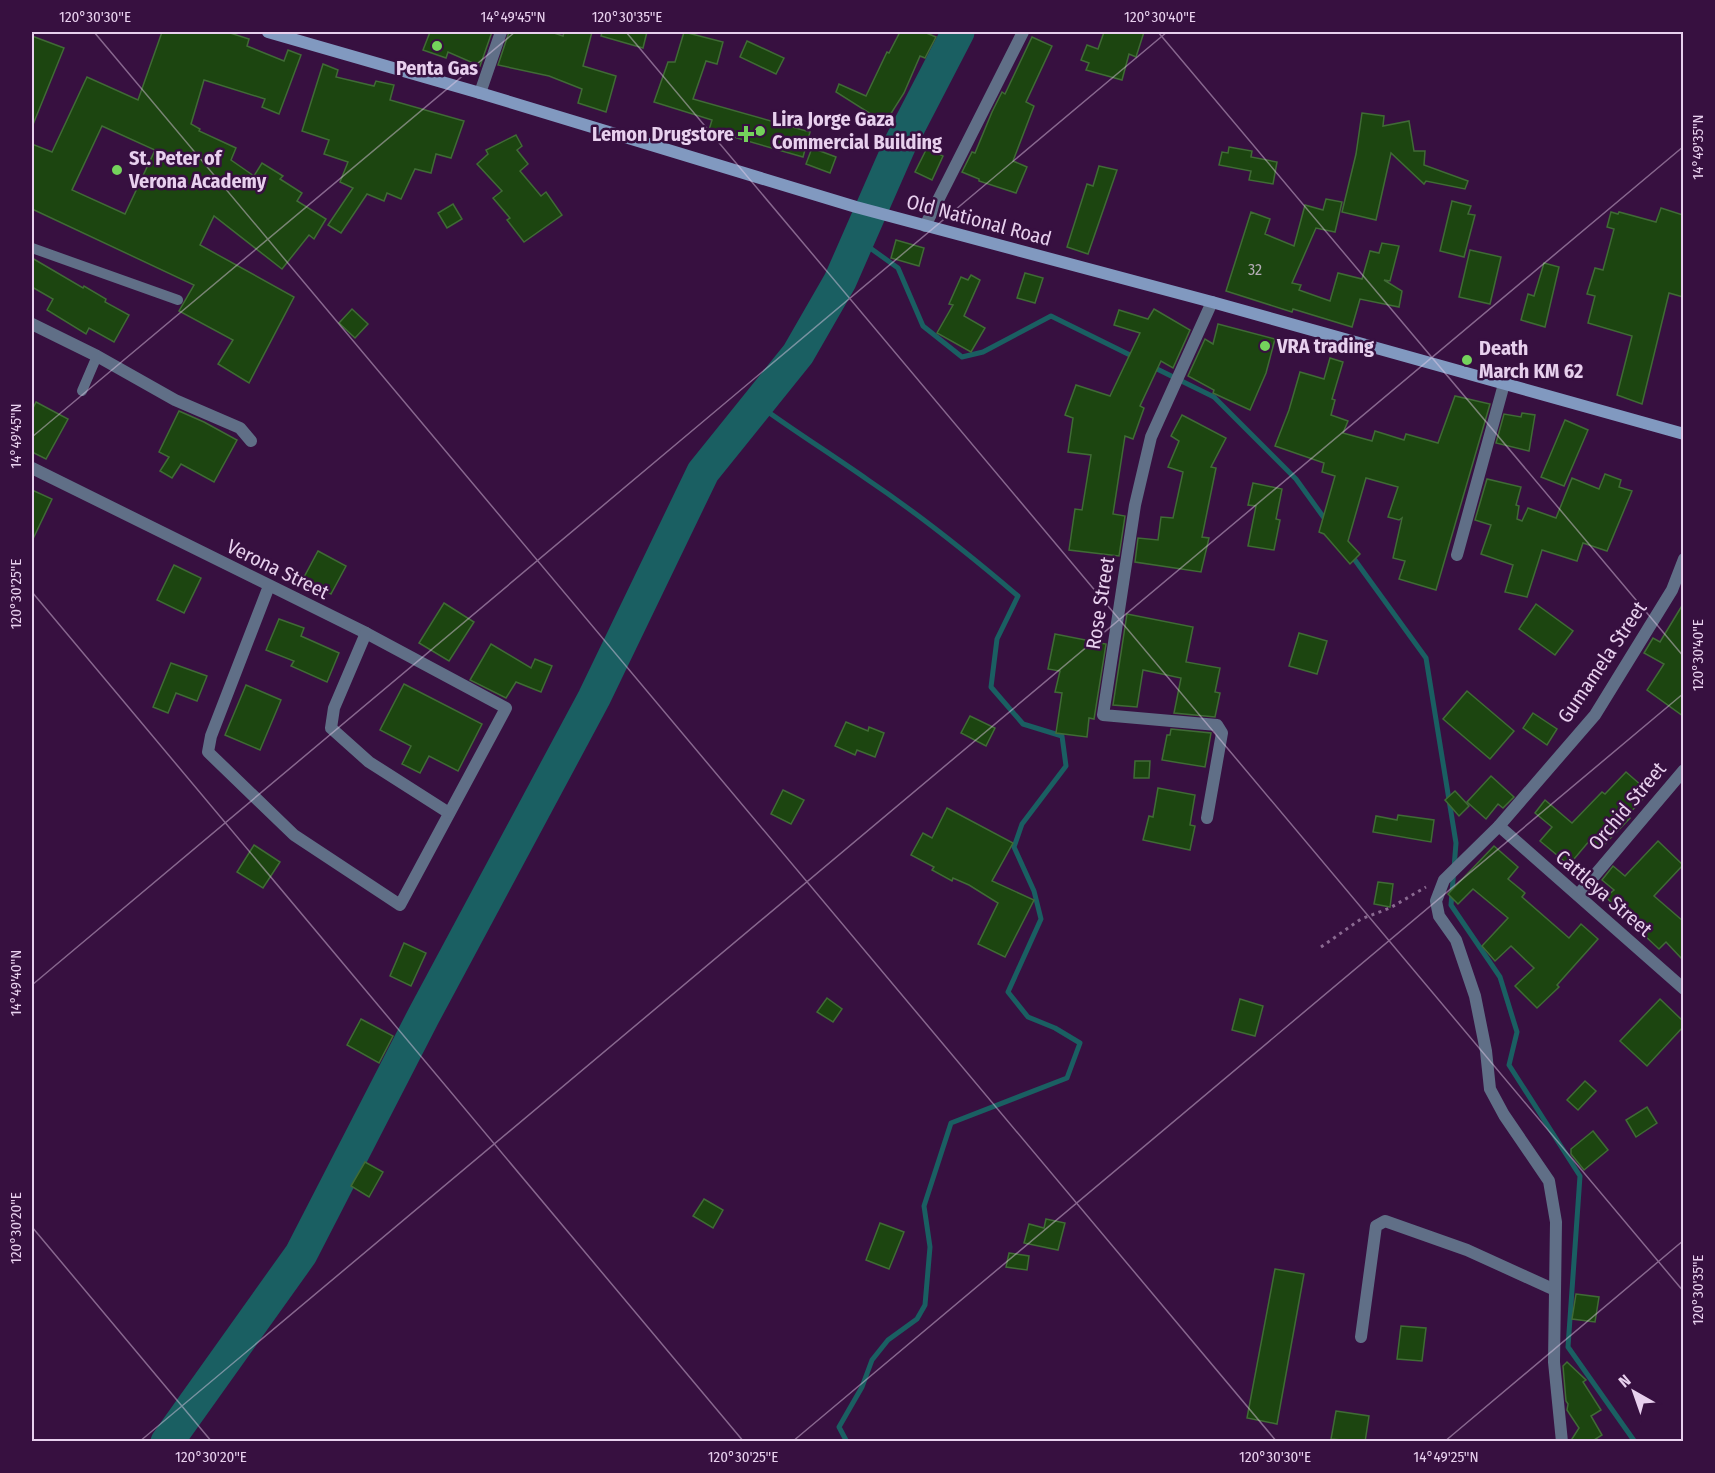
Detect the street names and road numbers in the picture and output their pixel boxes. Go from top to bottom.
street label: Old National Road [904,189,1054,251]
street label: Verona Street [223,534,333,604]
street label: Rose Street [1081,555,1119,651]
street label: Gumamela Street [1553,596,1652,727]
street label: Orchid Street [1583,757,1671,855]
street label: Cattleya Street [1551,845,1657,942]

